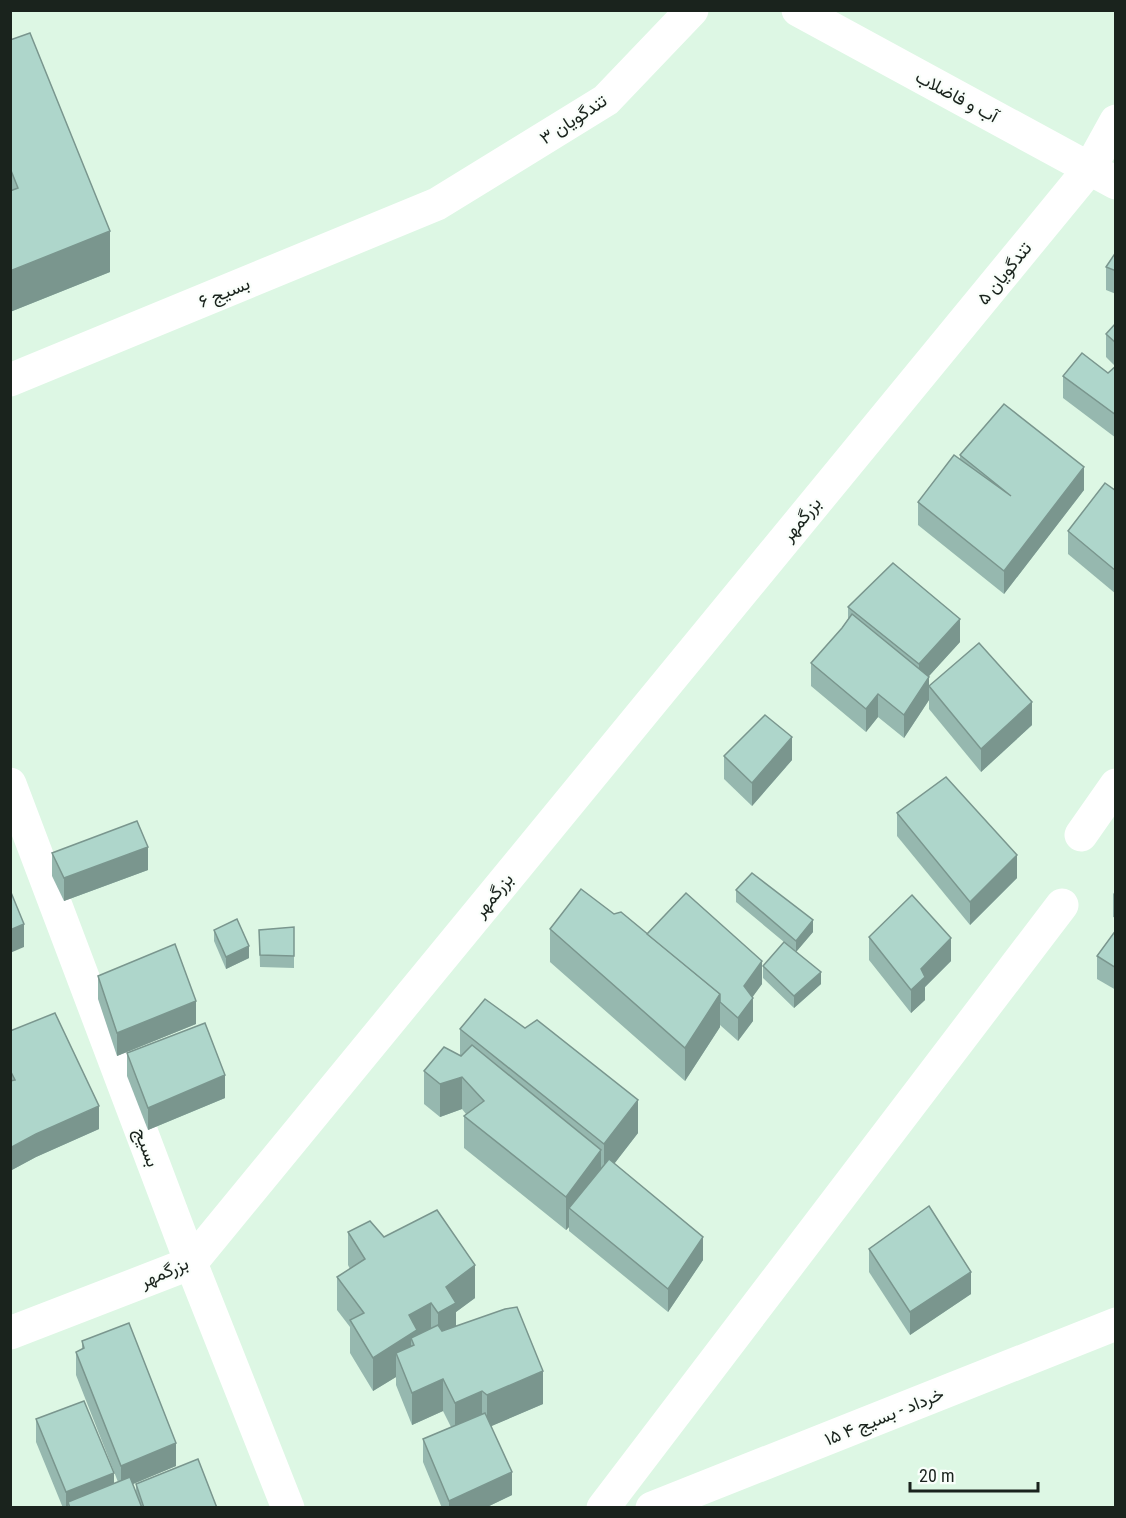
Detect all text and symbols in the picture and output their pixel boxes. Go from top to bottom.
street label: آب و فاضلاب [912,65,1004,128]
street label: تندگویان ۳ [535,90,611,149]
street label: تندگویان ۵ [972,237,1036,309]
street label: بسیج ۶ [195,272,253,314]
street label: بزرگمهر [776,493,826,547]
street label: بزرگمهر [468,869,518,923]
street label: بسیج [128,1124,164,1170]
street label: بزرگمهر [136,1252,192,1293]
street label: ۱۵ خرداد - بسیج ۴ [821,1383,947,1451]
scale bar [910,1455,1038,1493]
text: 20 m [919,1465,954,1486]

